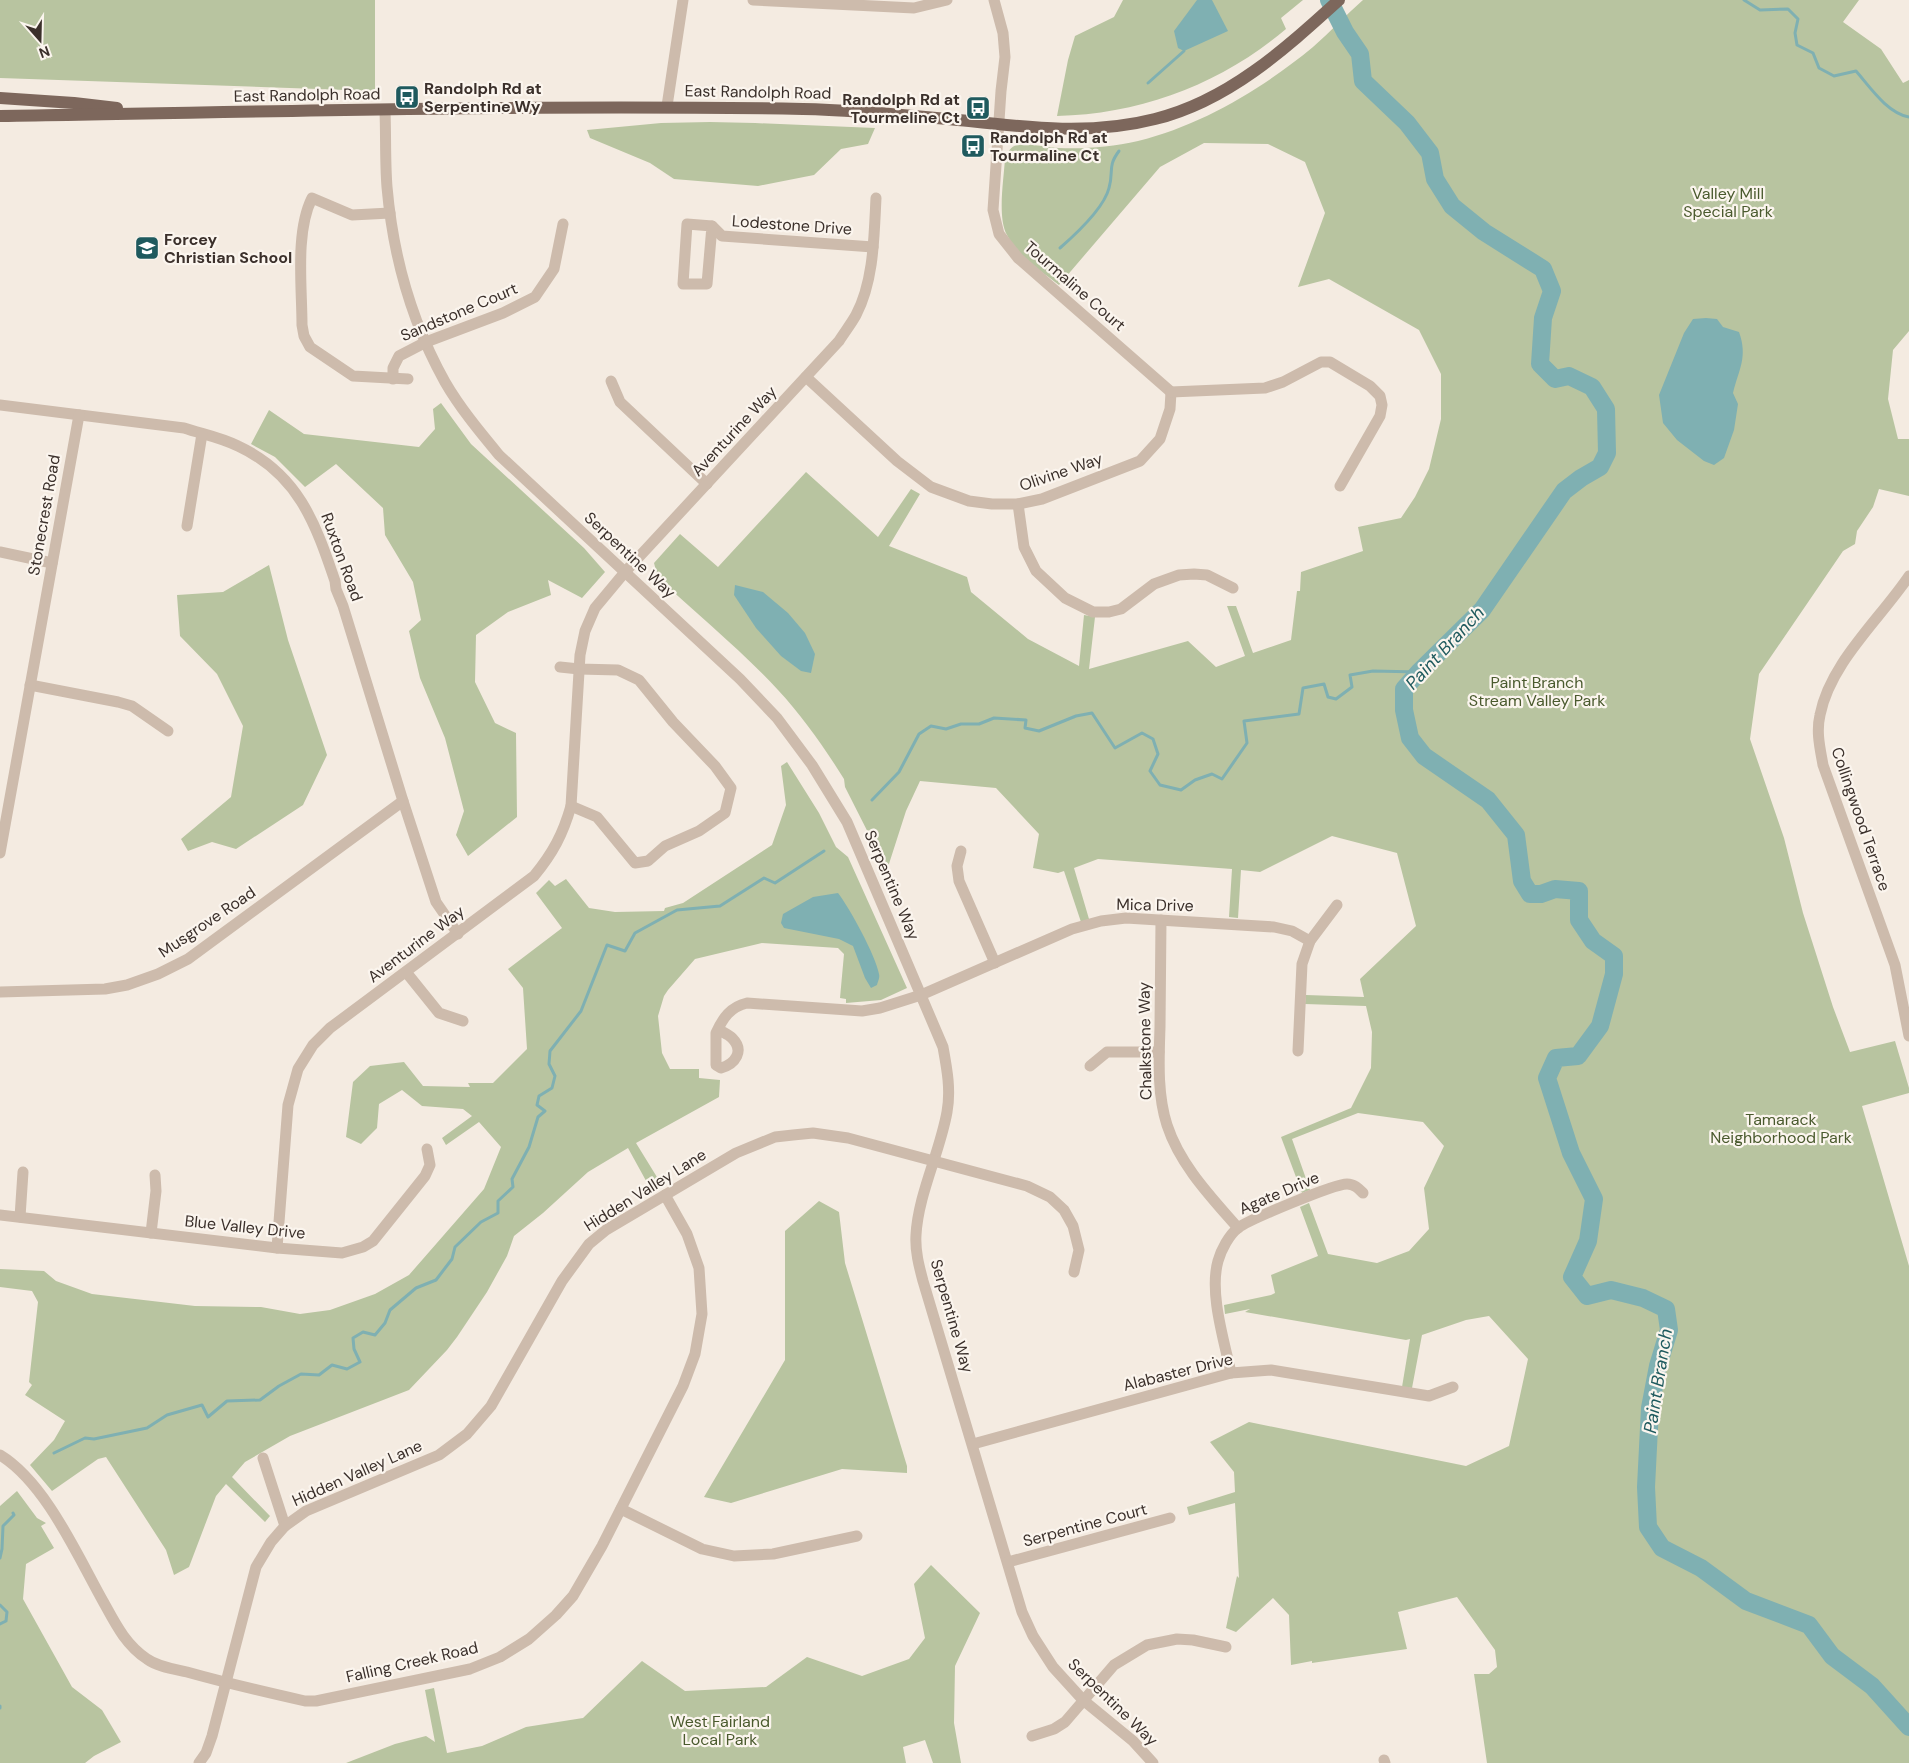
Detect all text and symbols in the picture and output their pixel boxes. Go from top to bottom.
north arrow [15,15,65,65]
text: N [37,42,52,62]
place label: Randolph Rd at Serpentine Wy [424,78,542,117]
street label: East Randolph Road [684,80,832,104]
street label: East Randolph Road [233,83,381,107]
bus stop icon: Randolph Rd at Serpentine Wy [394,84,420,110]
place label: Randolph Rd at Tourmeline Ct [842,89,960,128]
bus stop icon: Randolph Rd at Tourmeline Ct [965,95,991,121]
place label: Randolph Rd at Tourmaline Ct [990,127,1108,166]
bus stop icon: Randolph Rd at Tourmaline Ct [960,133,986,159]
park label: Valley Mill Special Park [1683,183,1773,222]
street label: Lodestone Drive [731,210,853,240]
place label: Forcey Christian School [164,229,292,268]
school or university icon: Forcey Christian School [134,235,160,261]
street label: Tourmaline Court [1020,236,1130,336]
street label: Sandstone Court [397,278,521,346]
street label: Aventurine Way [687,381,781,481]
street label: Olivine Way [1017,448,1105,496]
street label: Stonecrest Road [23,453,65,577]
street label: Serpentine Way [580,507,680,603]
street label: Ruxton Road [316,510,368,604]
water label: Paint Branch [1400,601,1490,695]
park label: Paint Branch Stream Valley Park [1469,672,1605,711]
street label: Collingwood Terrace [1827,744,1895,894]
street label: Serpentine Way [859,827,925,943]
street label: Musgrove Road [154,882,260,962]
street label: Mica Drive [1116,894,1194,916]
street label: Aventurine Way [363,901,469,987]
street label: Chalkstone Way [1133,982,1157,1100]
park label: Tamarack Neighborhood Park [1710,1109,1852,1148]
street label: Hidden Valley Lane [580,1144,710,1236]
street label: Agate Drive [1236,1167,1322,1219]
street label: Blue Valley Drive [184,1210,306,1244]
street label: Serpentine Way [926,1257,978,1375]
water label: Paint Branch [1638,1327,1678,1435]
street label: Alabaster Drive [1121,1348,1235,1396]
street label: Hidden Valley Lane [289,1435,425,1511]
street label: Serpentine Court [1021,1498,1149,1552]
street label: Falling Creek Road [344,1637,480,1687]
street label: Serpentine Way [1064,1654,1163,1750]
park label: West Fairland Local Park [670,1711,770,1750]

